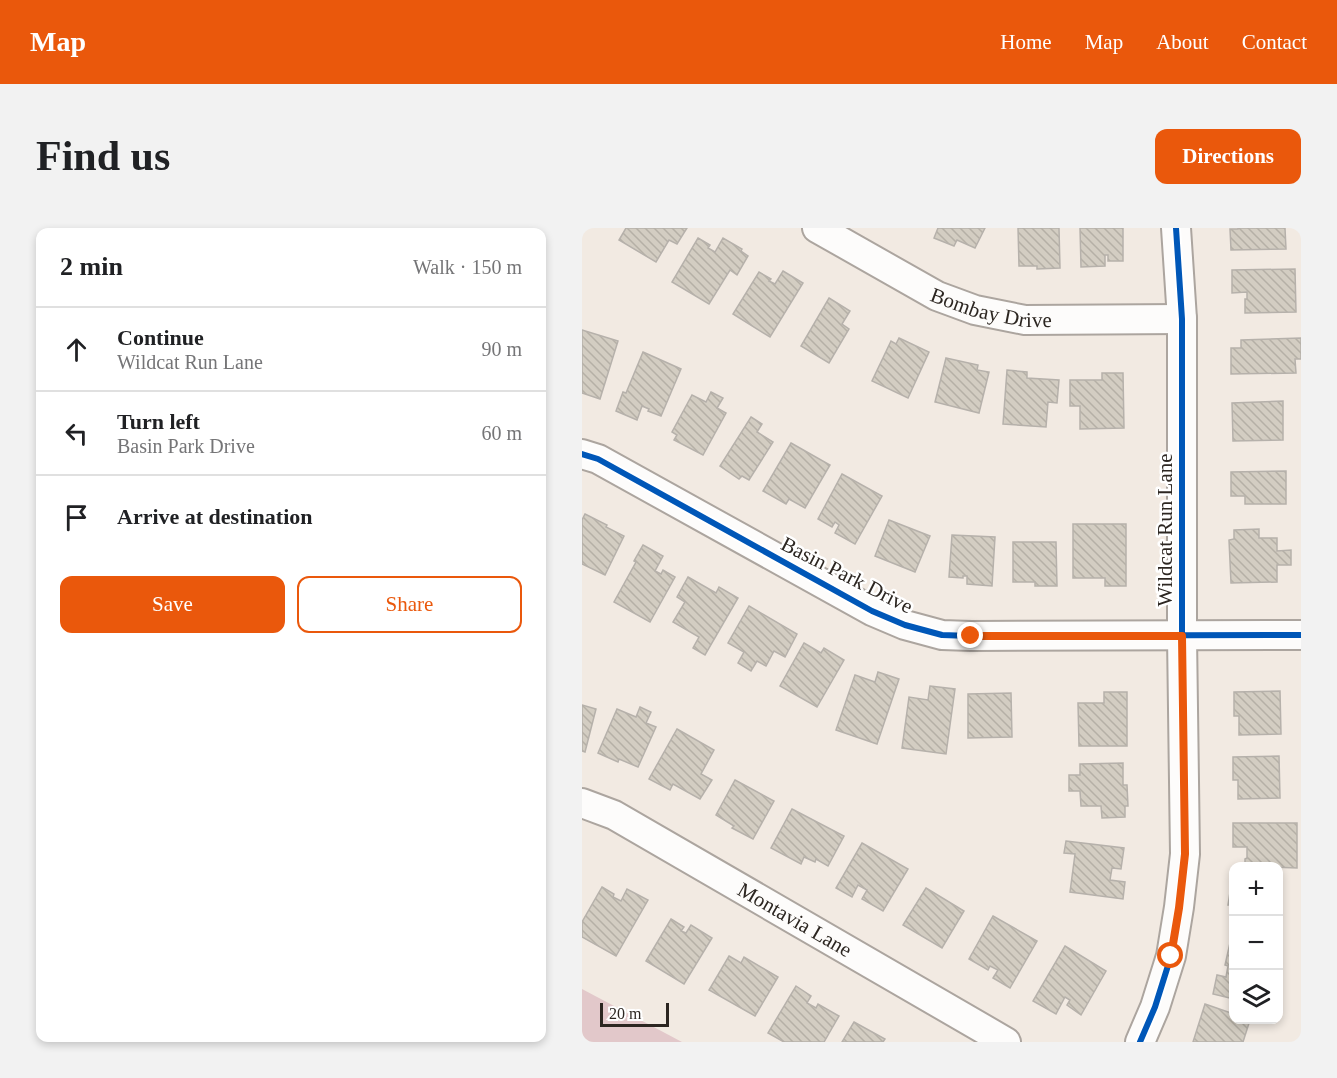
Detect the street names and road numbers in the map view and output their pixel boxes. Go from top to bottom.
street label: Bombay Drive [927,283,1052,332]
street label: Wildcat Run Lane [1153,453,1177,607]
street label: Basin Park Drive [777,531,917,619]
street label: Montavia Lane [733,877,856,962]

